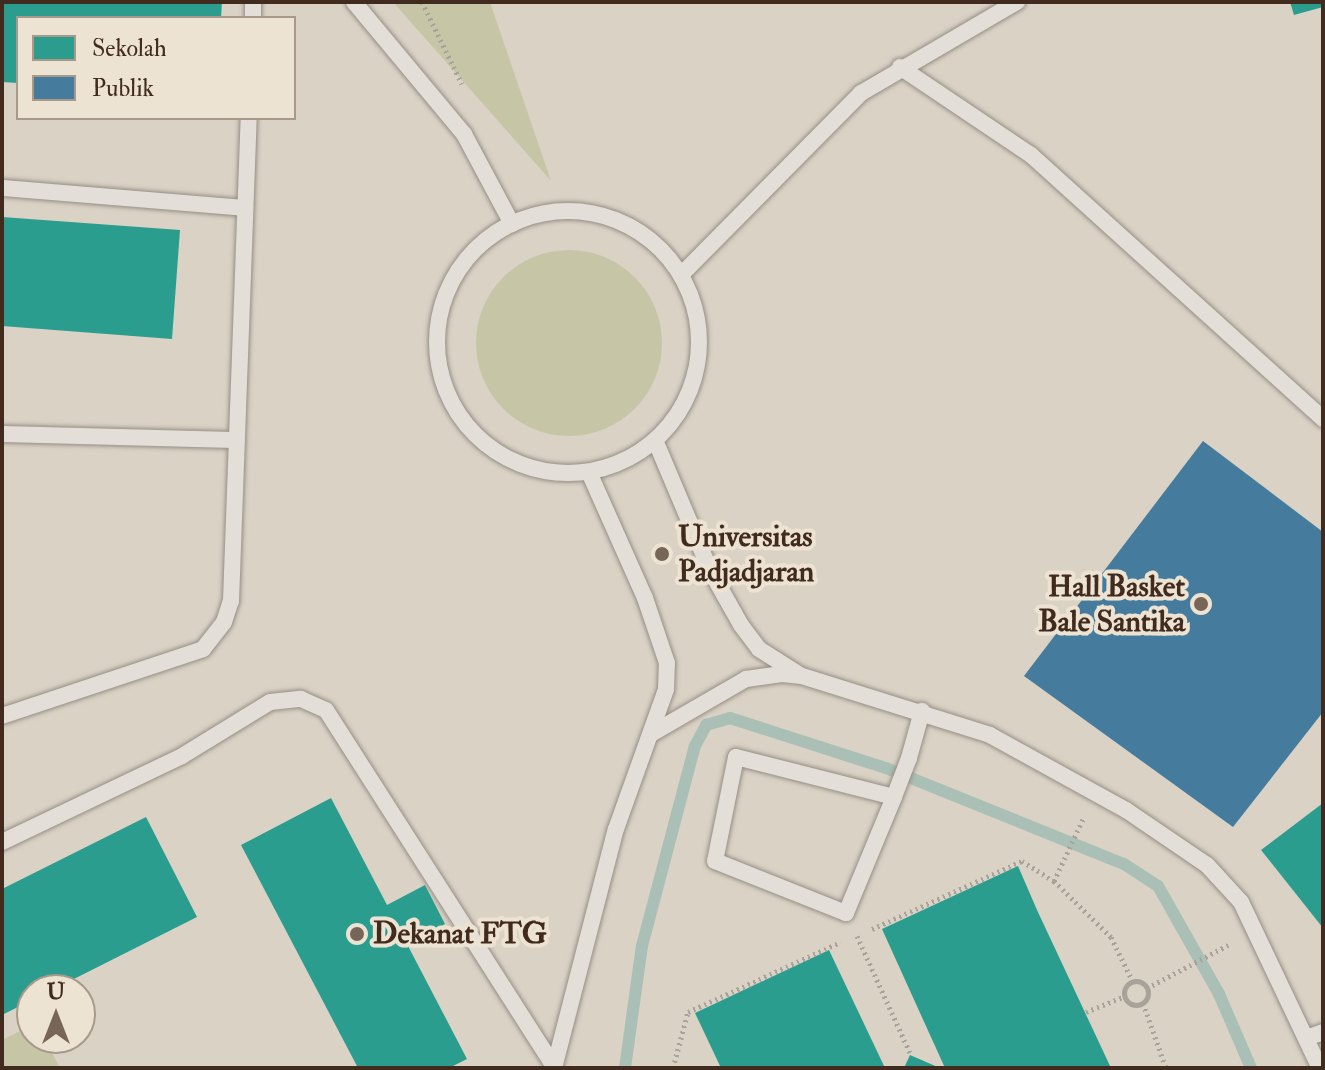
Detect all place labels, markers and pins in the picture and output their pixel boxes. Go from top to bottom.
place label: Universitas Padjadjaran [678,519,814,590]
marker: Universitas Padjadjaran [653,545,671,563]
place label: Hall Basket Bale Santika [1038,569,1185,640]
marker: Hall Basket Bale Santika [1192,595,1210,613]
place label: Dekanat FTG [373,916,547,952]
marker: Dekanat FTG [348,925,366,943]

